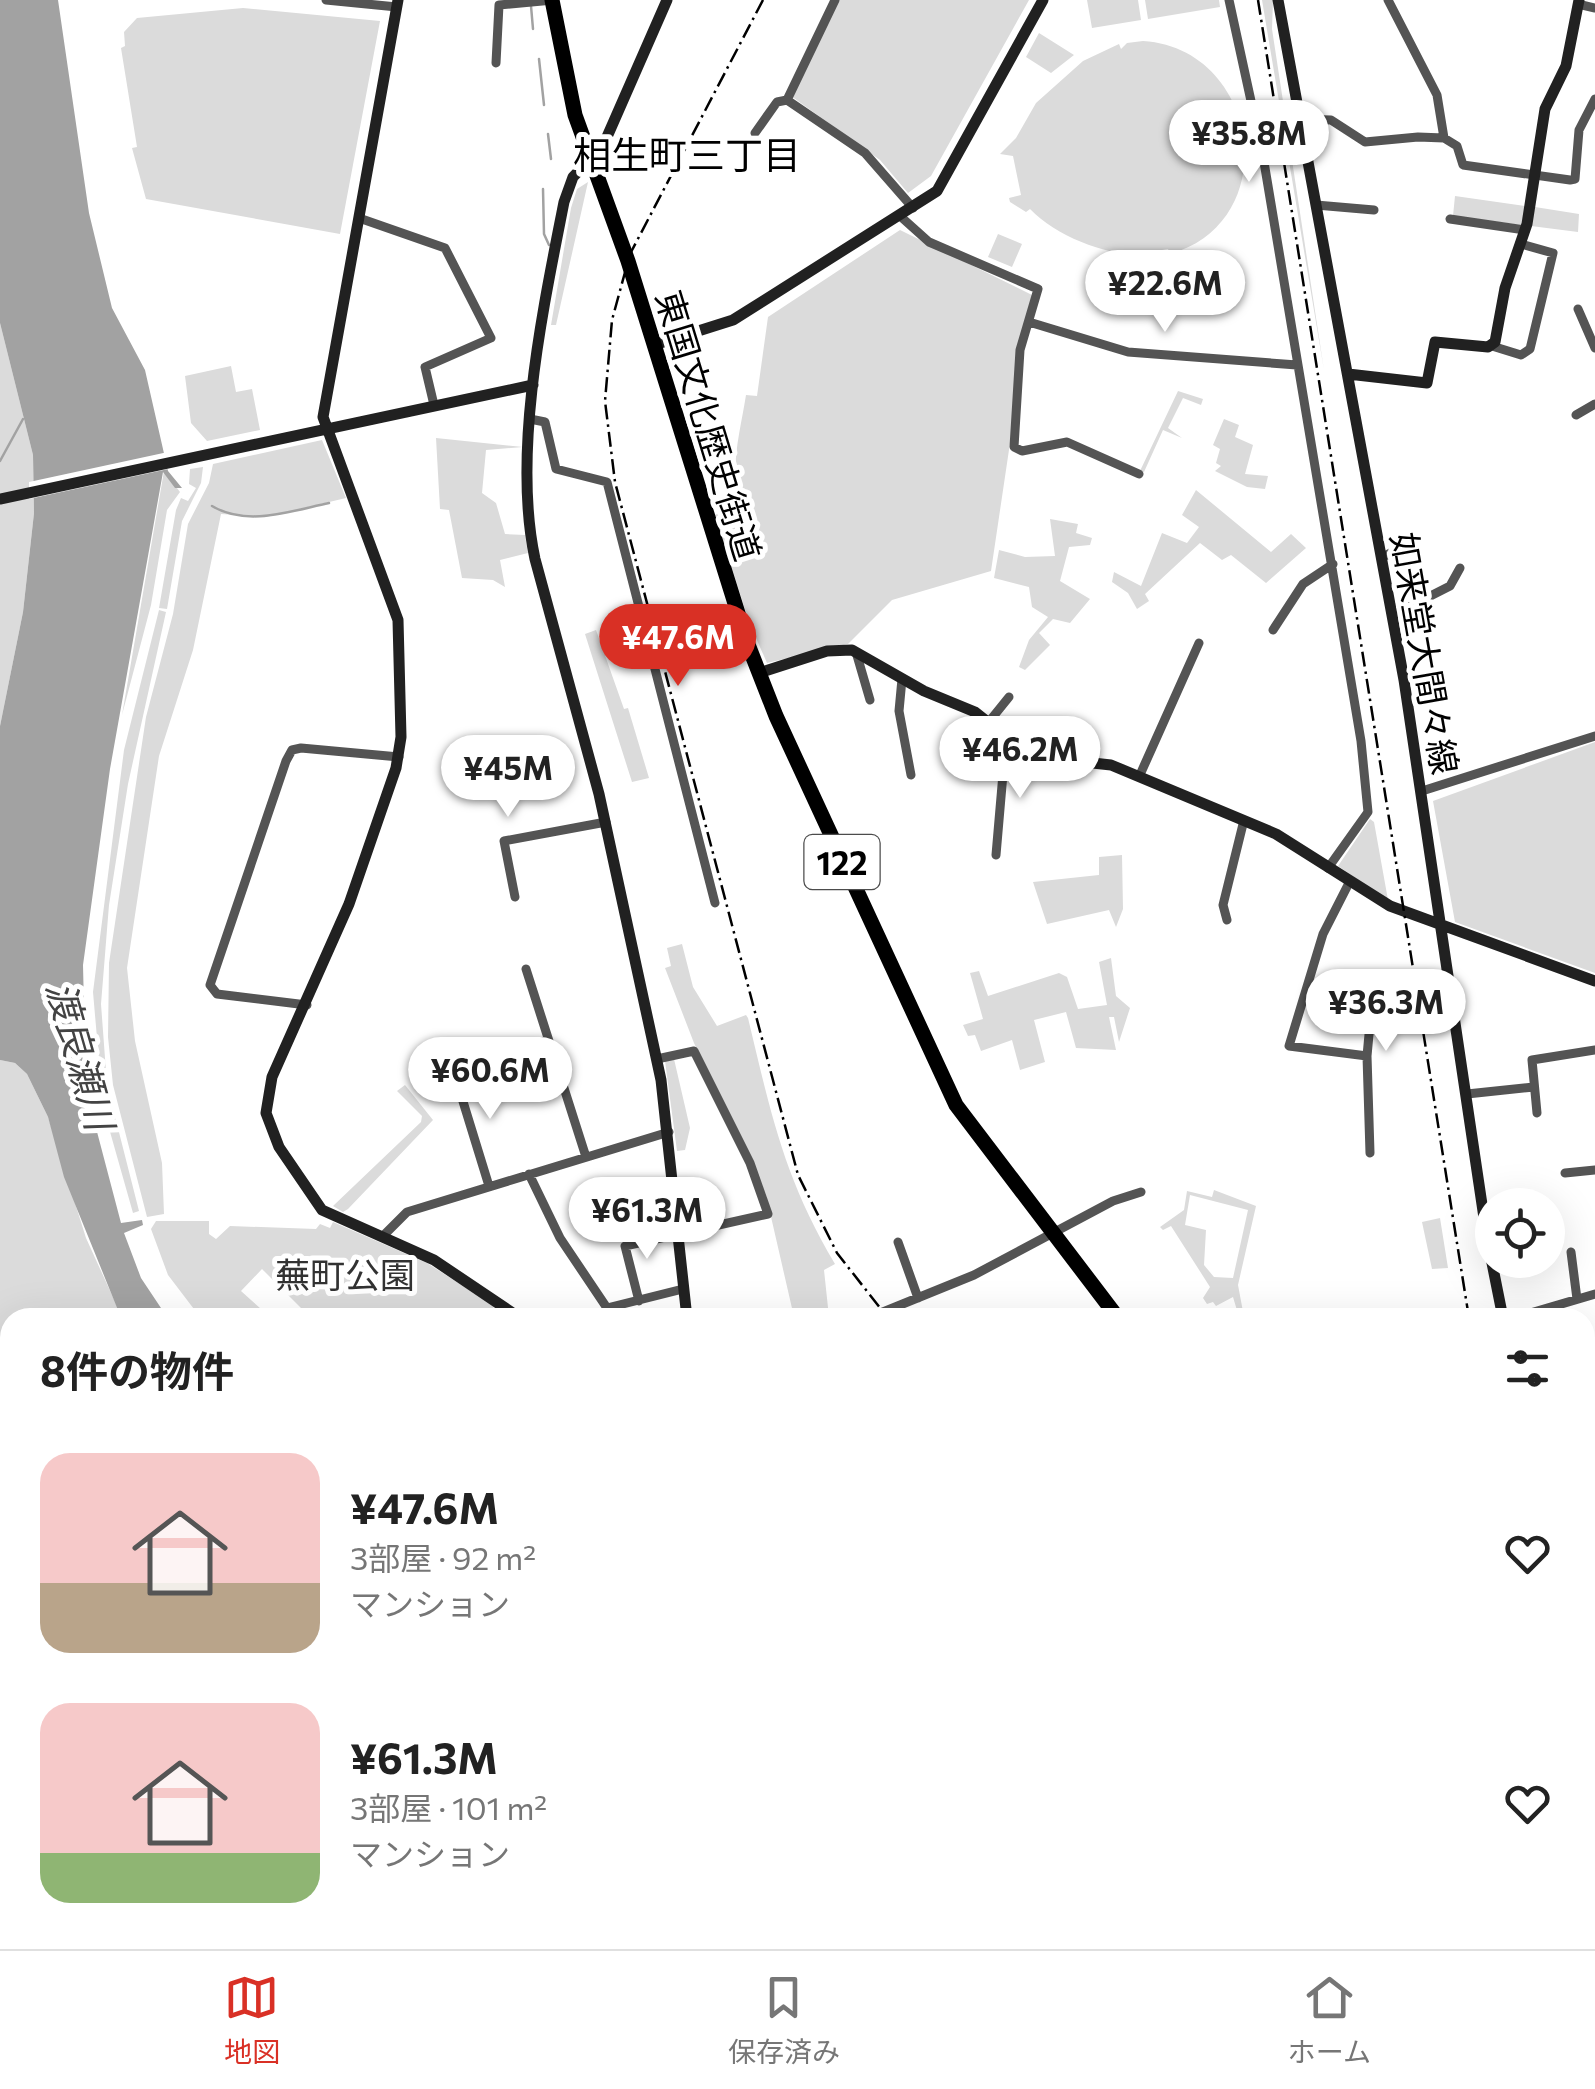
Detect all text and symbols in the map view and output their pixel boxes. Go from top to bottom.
pin: ¥35.8M [1168,100,1330,185]
text: ¥35.8M [1191,112,1307,152]
district label: 相生町三丁目 [573,130,801,177]
pin: ¥22.6M [1084,250,1246,335]
text: ¥22.6M [1107,262,1223,302]
street label: 東国文化歴史街道 [649,285,771,565]
street label: 如来堂大間々線 [1384,529,1468,777]
pin: ¥47.6M [597,604,759,689]
text: ¥47.6M [621,616,735,656]
pin: ¥46.2M [939,716,1101,801]
text: ¥46.2M [961,728,1079,768]
pin: ¥45M [449,735,567,820]
text: ¥45M [463,747,553,787]
road number: 122 [804,835,880,889]
pin: ¥36.3M [1305,969,1467,1054]
water label: 渡良瀬川 [38,975,127,1138]
text: ¥36.3M [1328,981,1444,1021]
pin: ¥60.6M [409,1037,571,1122]
text: ¥60.6M [430,1049,550,1089]
pin: ¥61.3M [566,1177,728,1262]
map controls [1475,1188,1565,1278]
button: locate [1475,1188,1565,1278]
text: ¥61.3M [591,1189,703,1229]
park label: 蕪町公園 [275,1252,415,1295]
icon: filters [1500,1341,1555,1396]
text: 8件の物件 [40,1344,234,1396]
text: ¥47.6M [350,1481,499,1533]
icon: home [120,1493,240,1613]
icon: heart [1500,1526,1555,1581]
text: 3部屋 · 92 m² [350,1537,536,1577]
text: マンション [350,1583,510,1623]
text: ¥61.3M [350,1731,498,1783]
icon: home [120,1743,240,1863]
icon: heart [1500,1776,1555,1831]
text: 3部屋 · 101 m² [350,1787,547,1827]
text: マンション [350,1833,510,1873]
tab: 地図 [224,1970,280,2070]
tab: 保存済み [728,1970,840,2070]
tab: ホーム [1288,1970,1371,2070]

